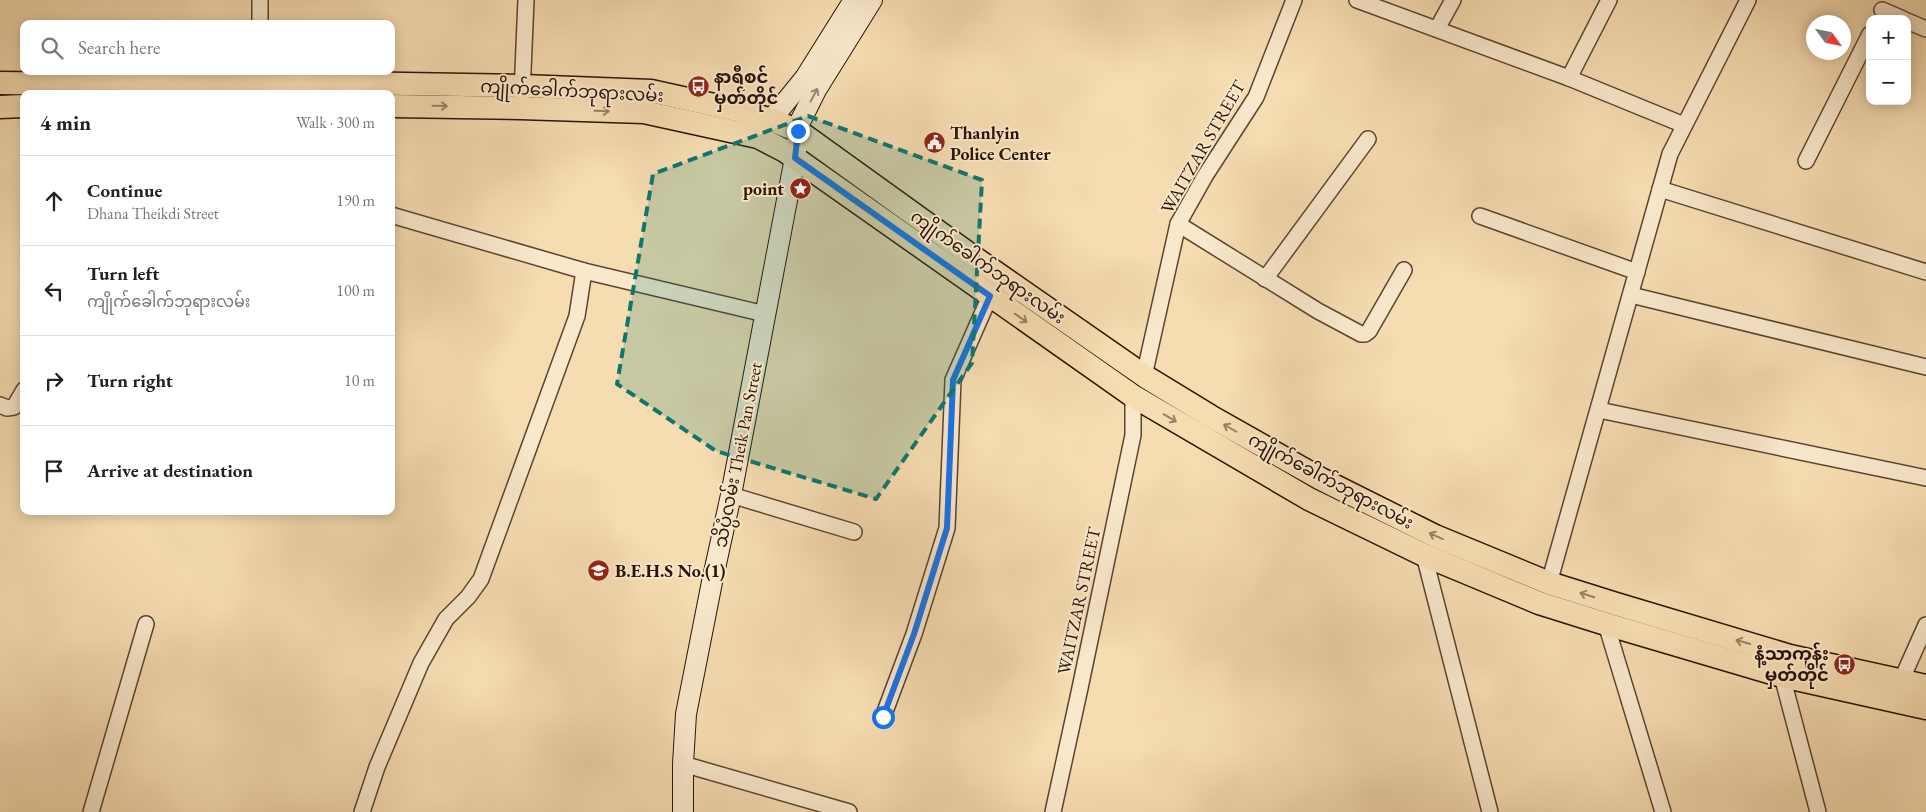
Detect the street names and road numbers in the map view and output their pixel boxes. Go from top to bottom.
street label: ကျိုက်ခေါက်ဘုရားလမ်း [479,72,665,111]
street label: WAITZAR STREET [1155,75,1251,218]
street label: ကျိုက်ခေါက်ဘုရားလမ်း [904,203,1071,332]
street label: သိပ္ပံလမ်း Theik Pan Street [706,360,771,550]
street label: ကျိုက်ခေါက်ဘုရားလမ်း [1243,425,1419,537]
street label: WAITZAR STREET [1052,524,1106,677]

